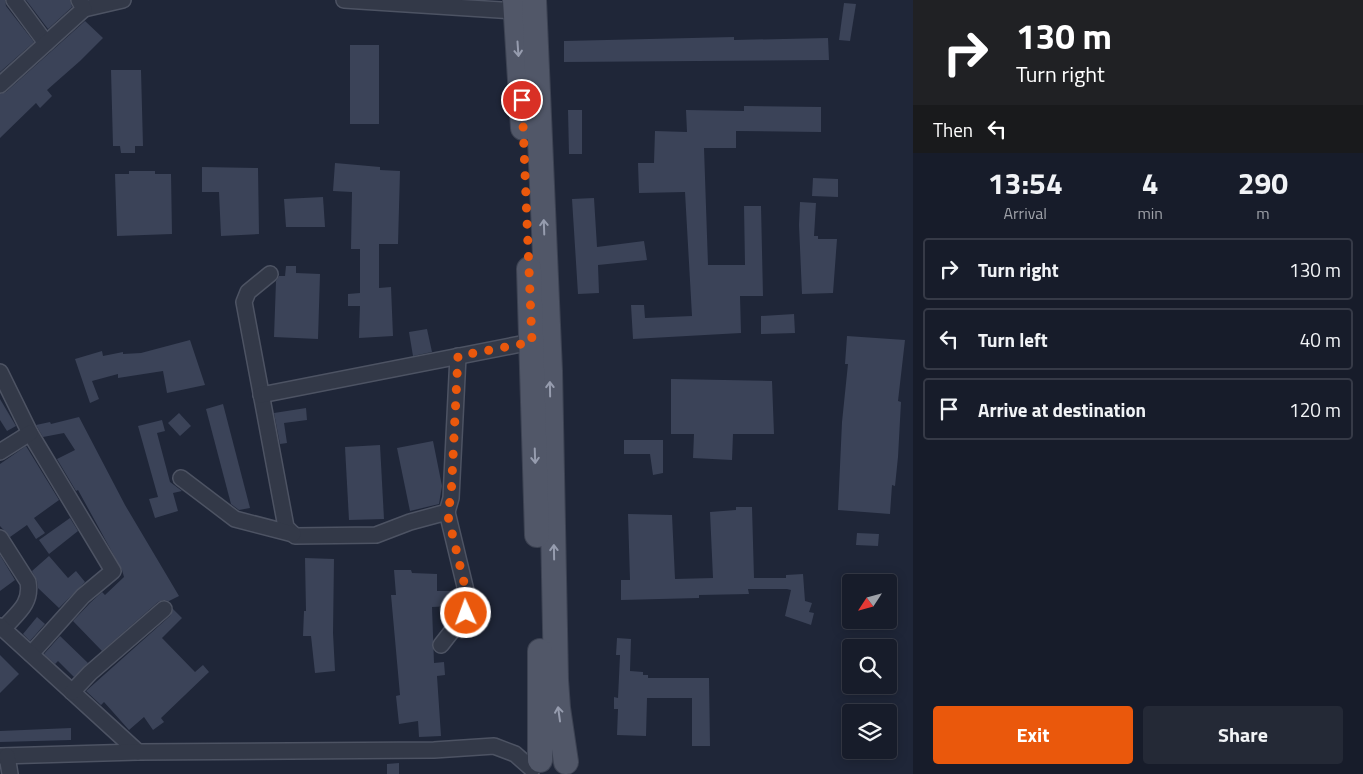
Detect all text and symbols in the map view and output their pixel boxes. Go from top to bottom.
text: 130 m [1016,9,1112,63]
icon: right [933,20,998,85]
one-way arrow [514,40,523,56]
text: Turn right [1016,57,1105,91]
pin [501,79,543,121]
icon: arrive [508,86,536,114]
text: Then [933,115,973,144]
icon: left [983,115,1011,143]
text: 13:54 [988,160,1063,206]
text: 4 [1142,160,1159,206]
text: 290 [1238,160,1288,206]
text: Arrival [1004,201,1047,225]
text: min [1137,201,1163,225]
text: m [1256,201,1270,225]
one-way arrow [539,219,549,236]
icon: right [935,255,963,283]
text: Turn right [978,255,1059,284]
text: 130 m [1289,255,1341,284]
icon: left [935,325,963,353]
text: Turn left [978,325,1048,354]
text: 40 m [1300,325,1341,354]
one-way arrow [545,382,555,398]
icon: arrive [935,395,963,423]
text: Arrive at destination [978,395,1146,424]
text: 120 m [1289,395,1341,424]
one-way arrow [530,448,539,464]
one-way arrow [549,544,559,560]
north arrow [842,574,898,629]
map controls [842,574,897,759]
position arrow [439,586,491,638]
button: search [842,639,897,694]
button: layers [842,704,897,759]
one-way arrow [554,706,564,722]
button: Exit [933,706,1133,764]
button: Share [1143,706,1343,764]

